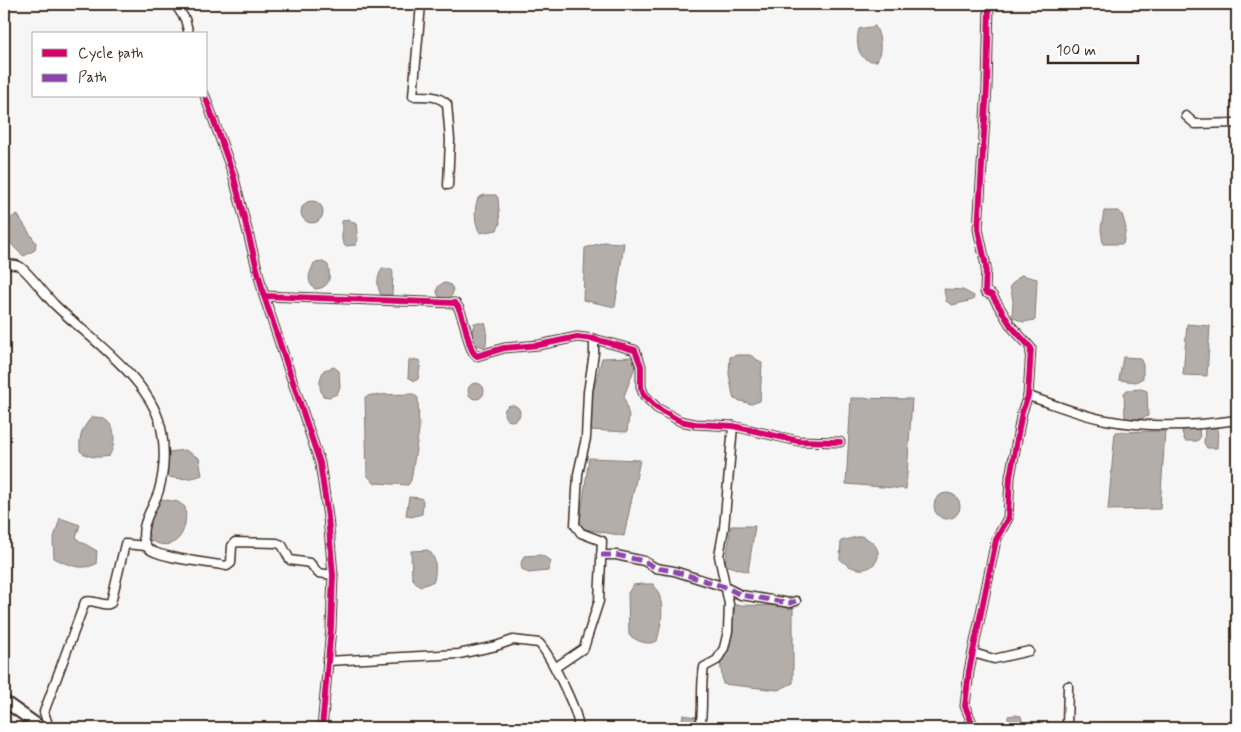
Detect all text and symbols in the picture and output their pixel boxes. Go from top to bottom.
legend [32,32,208,98]
scale bar [1048,32,1138,64]
text: 100 m [1056,41,1096,61]
text: Cycle path [78,44,143,64]
text: Path [78,68,107,88]

